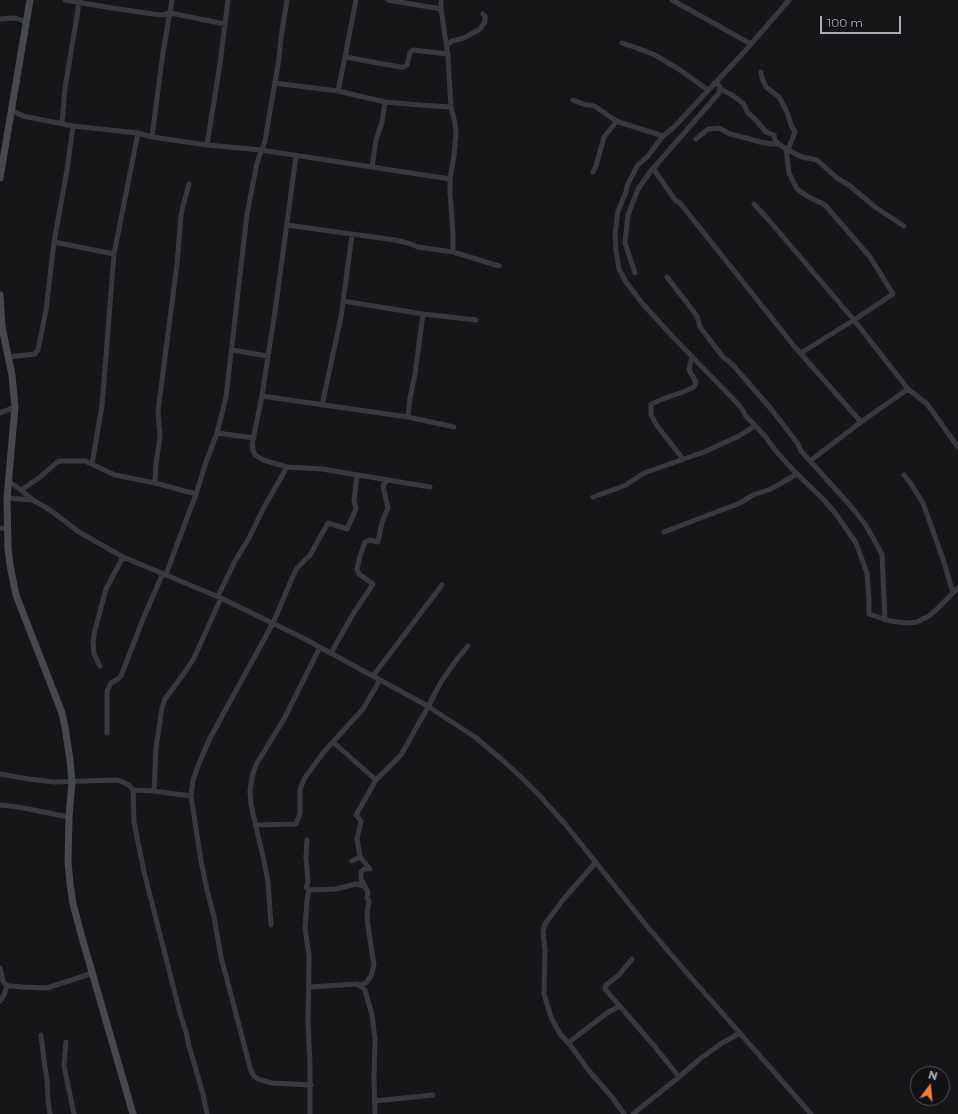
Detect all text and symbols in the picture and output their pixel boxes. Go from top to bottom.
scale bar [822,8,903,34]
text: 100 m [827,15,863,30]
north arrow [910,1066,950,1106]
text: N [927,1067,939,1083]

